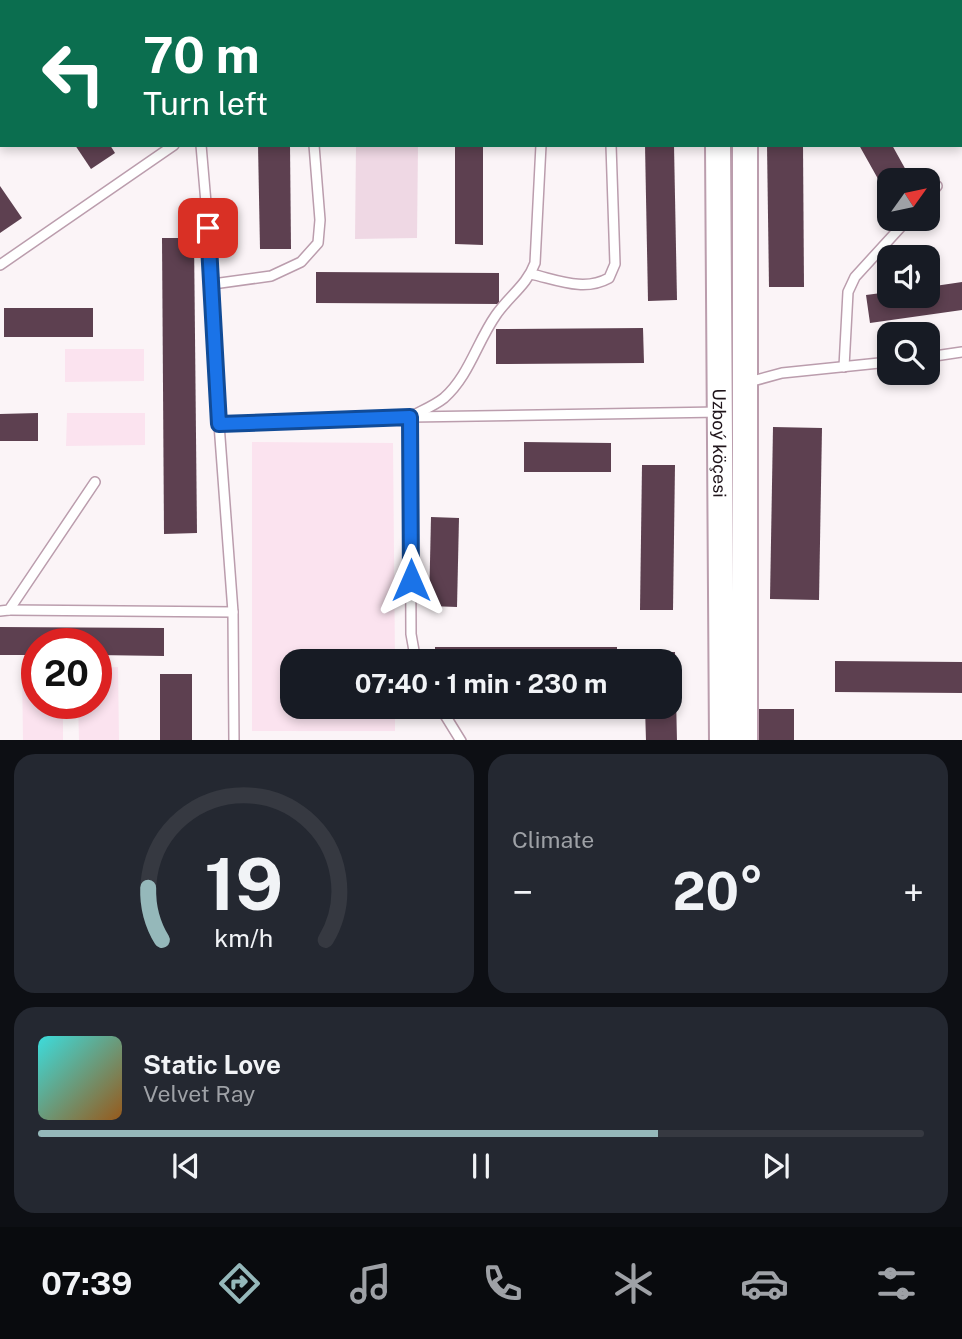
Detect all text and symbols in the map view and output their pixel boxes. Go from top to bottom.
text: 70 m [143,26,260,84]
icon: left [28,28,119,119]
text: Turn left [143,85,268,122]
north arrow [877,168,940,231]
map controls [877,168,940,385]
pin [178,198,238,258]
icon: arrive [189,209,227,247]
button: sound [877,245,940,308]
button: search [877,322,940,385]
street label: Uzboý köçesi [709,388,731,498]
position arrow [374,543,448,617]
speed limit sign: 20 [21,628,112,719]
text: 07:40 · 1 min · 230 m [355,668,607,699]
text: Climate [512,826,594,853]
text: 19 [204,841,284,926]
text: 20° [672,861,764,922]
text: − [512,870,533,915]
text: + [903,870,924,915]
text: km/h [215,922,273,952]
text: Static Love [143,1049,281,1080]
text: Velvet Ray [143,1080,255,1107]
icon: previous [167,1147,205,1185]
icon: pause [462,1147,500,1185]
icon: next [757,1147,795,1185]
icon: directions [215,1259,264,1308]
icon: music [346,1259,395,1308]
icon: phone [478,1259,527,1308]
icon: climate [609,1259,658,1308]
icon: car [740,1259,789,1308]
icon: filters [872,1259,921,1308]
text: 07:39 [41,1265,132,1302]

